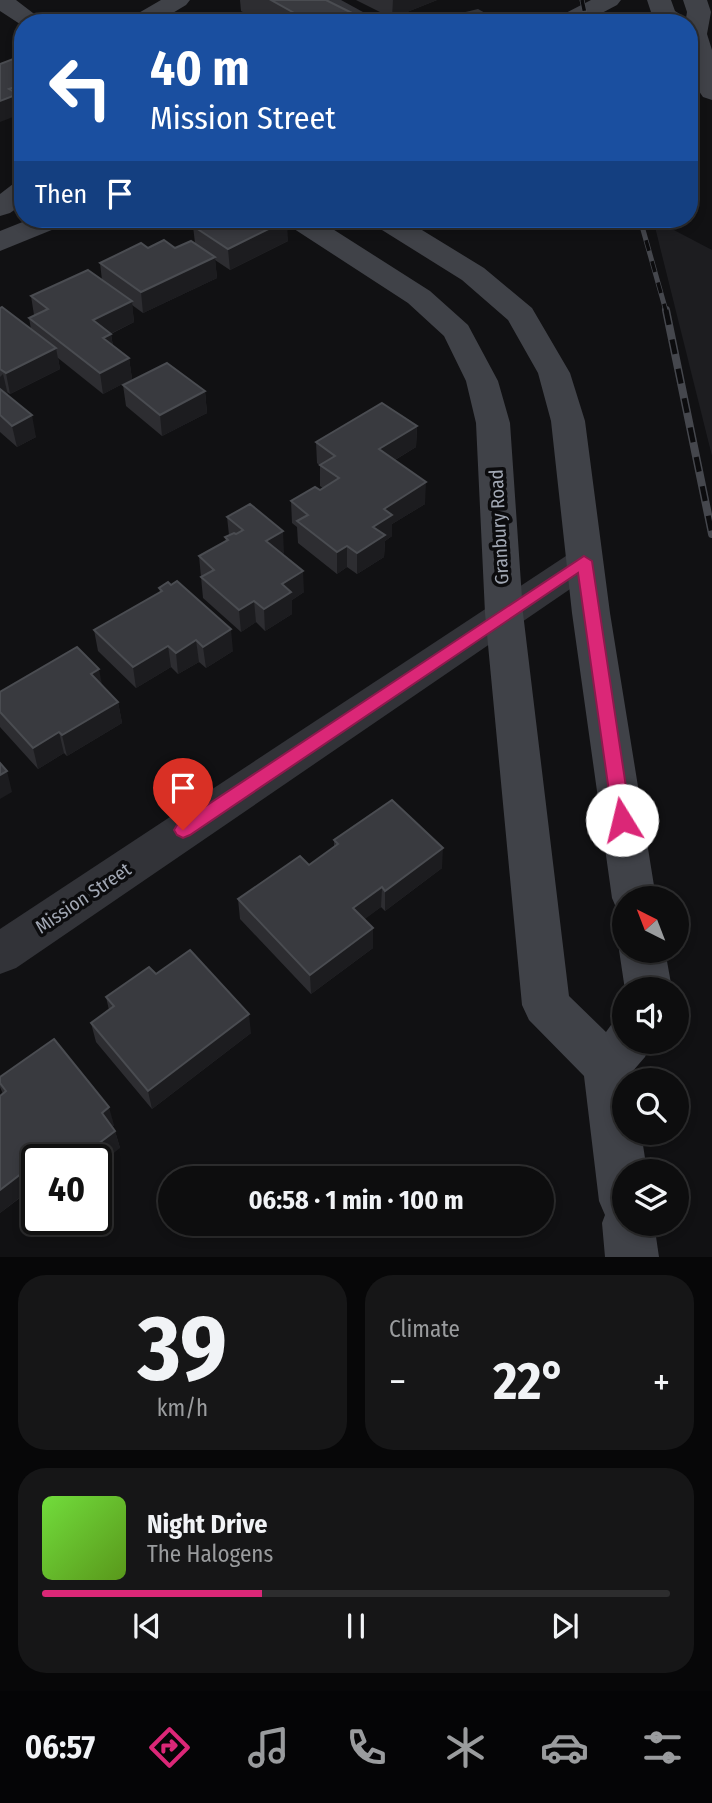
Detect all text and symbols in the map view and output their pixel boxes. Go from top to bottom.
text: 40 m [150,39,250,98]
icon: left [35,42,126,133]
text: Mission Street [150,99,336,137]
icon: arrive [101,175,139,213]
text: Then [35,179,87,210]
street label: Granbury Road [484,469,514,585]
pin [153,758,213,830]
icon: arrive [164,769,202,807]
position arrow [585,783,659,857]
street label: Mission Street [31,857,136,938]
north arrow [612,886,690,962]
map controls [612,886,689,1236]
button: sound [612,977,689,1054]
button: search [612,1068,689,1145]
speed limit sign: 40 [21,1144,112,1235]
button: layers [612,1159,689,1236]
text: 06:58 · 1 min · 100 m [248,1185,464,1216]
text: 39 [138,1294,227,1403]
text: Climate [389,1315,460,1343]
text: 22° [493,1350,566,1413]
text: − [389,1359,406,1405]
text: + [653,1359,670,1405]
text: km/h [157,1394,208,1422]
text: Night Drive [147,1509,267,1540]
text: The Halogens [147,1540,273,1568]
icon: previous [128,1607,166,1645]
icon: pause [337,1607,375,1645]
icon: next [546,1607,584,1645]
icon: directions [145,1723,194,1772]
icon: music [244,1723,293,1772]
icon: phone [342,1723,391,1772]
icon: climate [441,1723,490,1772]
icon: car [540,1723,589,1772]
icon: filters [638,1723,687,1772]
text: 06:57 [25,1728,95,1766]

